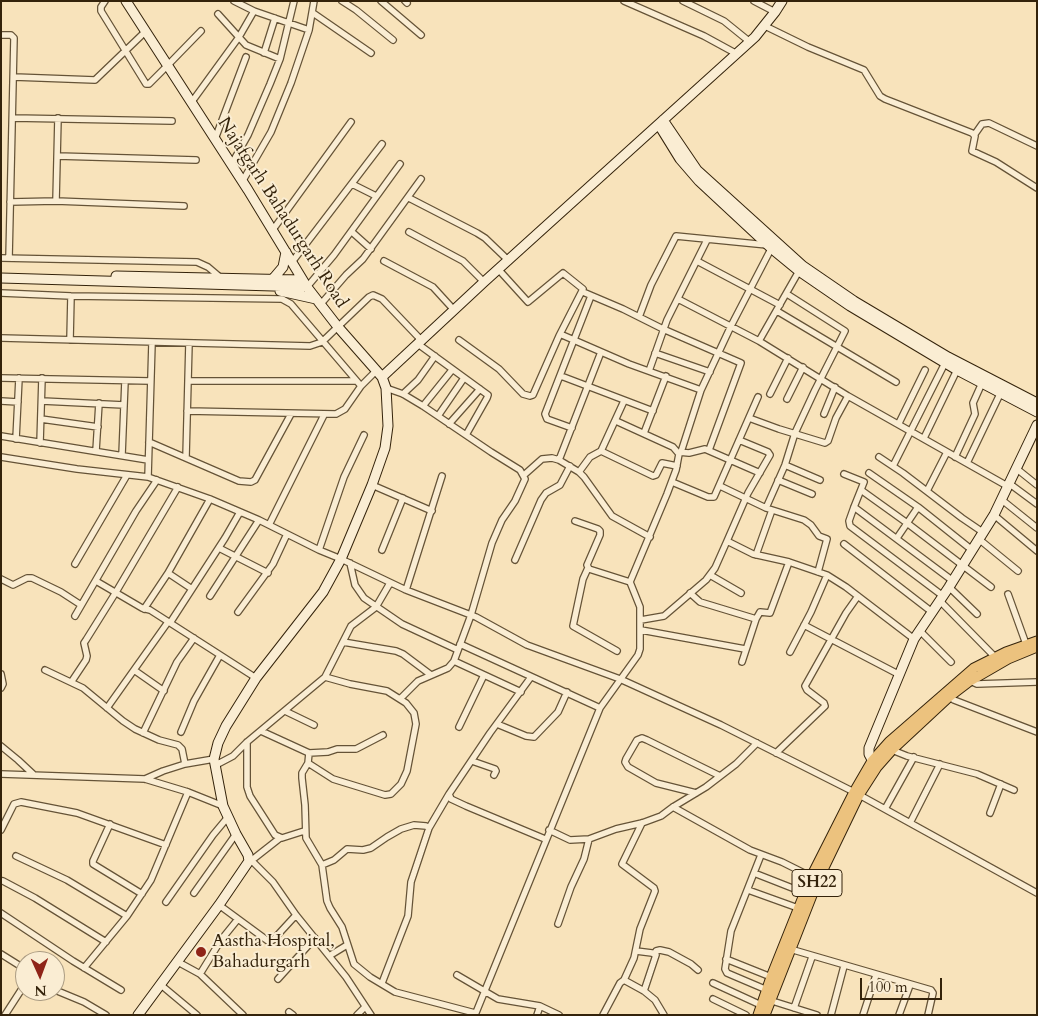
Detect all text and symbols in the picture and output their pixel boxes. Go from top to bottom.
street label: Najafgarh Bahadurgarh Road [212,114,352,312]
road number: SH22 [792,870,842,896]
place label: Aastha Hospital, Bahadurgarh [212,931,335,974]
marker: Aastha Hospital, Bahadurgarh [194,945,208,959]
north arrow [15,951,65,1001]
scale bar [863,968,946,1000]
text: 100 m [868,977,908,997]
text: N [34,981,47,1000]

